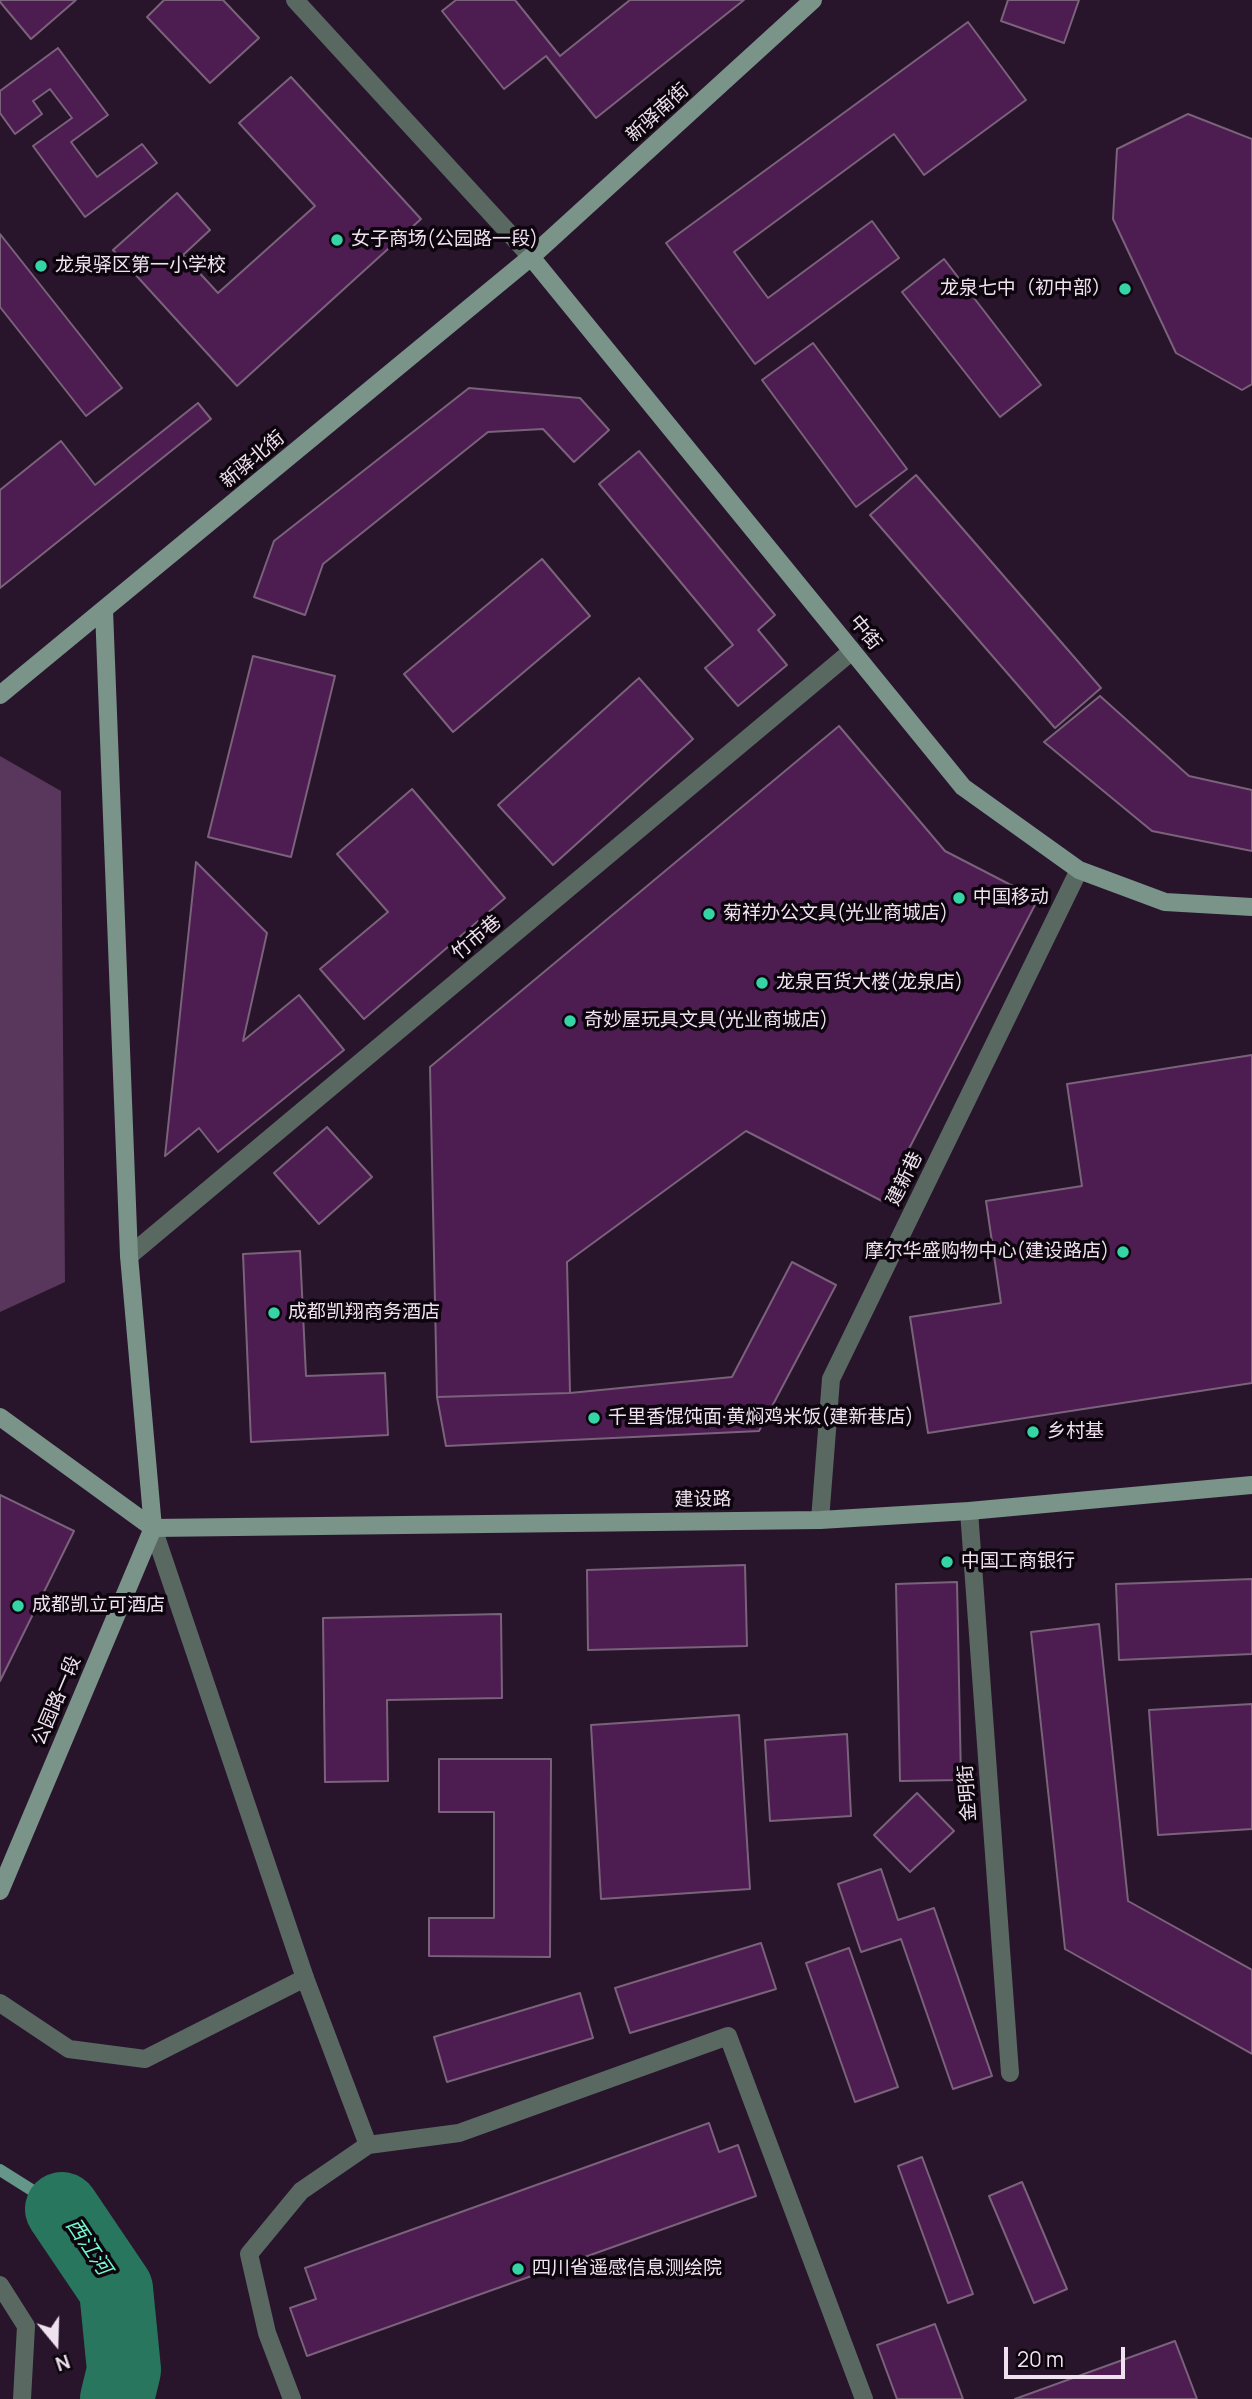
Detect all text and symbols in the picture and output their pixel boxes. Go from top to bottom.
street label: 新驿南街 [622,79,694,147]
place label: 女子商场(公园路一段) [351,229,538,251]
marker: 女子商场(公园路一段) [329,232,345,248]
place label: 龙泉驿区第一小学校 [55,255,226,277]
marker: 龙泉驿区第一小学校 [33,258,49,274]
place label: 龙泉七中（初中部） [940,278,1111,300]
marker: 龙泉七中（初中部） [1117,281,1133,297]
street label: 新驿北街 [217,427,289,493]
street label: 中街 [844,611,886,655]
place label: 中国移动 [973,887,1049,909]
marker: 中国移动 [951,890,967,906]
place label: 菊祥办公文具(光业商城店) [723,903,948,925]
marker: 菊祥办公文具(光业商城店) [701,906,717,922]
street label: 竹市巷 [448,911,506,965]
place label: 龙泉百货大楼(龙泉店) [776,972,963,994]
marker: 龙泉百货大楼(龙泉店) [754,975,770,991]
place label: 奇妙屋玩具文具(光业商城店) [584,1010,828,1032]
marker: 奇妙屋玩具文具(光业商城店) [562,1013,578,1029]
street label: 建新巷 [882,1148,928,1210]
place label: 摩尔华盛购物中心(建设路店) [865,1241,1109,1263]
marker: 摩尔华盛购物中心(建设路店) [1115,1244,1131,1260]
place label: 成都凯翔商务酒店 [288,1302,440,1324]
marker: 成都凯翔商务酒店 [266,1305,282,1321]
place label: 千里香馄饨面·黄焖鸡米饭(建新巷店) [608,1407,913,1429]
marker: 千里香馄饨面·黄焖鸡米饭(建新巷店) [586,1410,602,1426]
place label: 乡村基 [1047,1421,1104,1443]
marker: 乡村基 [1025,1424,1041,1440]
street label: 建设路 [674,1488,732,1512]
place label: 中国工商银行 [961,1551,1075,1573]
marker: 中国工商银行 [939,1554,955,1570]
place label: 成都凯立可酒店 [32,1595,165,1617]
marker: 成都凯立可酒店 [10,1598,26,1614]
street label: 公园路一段 [28,1653,86,1749]
street label: 金明街 [955,1764,981,1822]
water label: 西江河 [60,2214,116,2280]
place label: 四川省遥感信息测绘院 [532,2258,722,2280]
marker: 四川省遥感信息测绘院 [510,2261,526,2277]
north arrow [21,2308,91,2378]
scale bar [1007,2332,1128,2376]
text: 20 m [1017,2345,1064,2373]
text: N [52,2348,74,2377]

